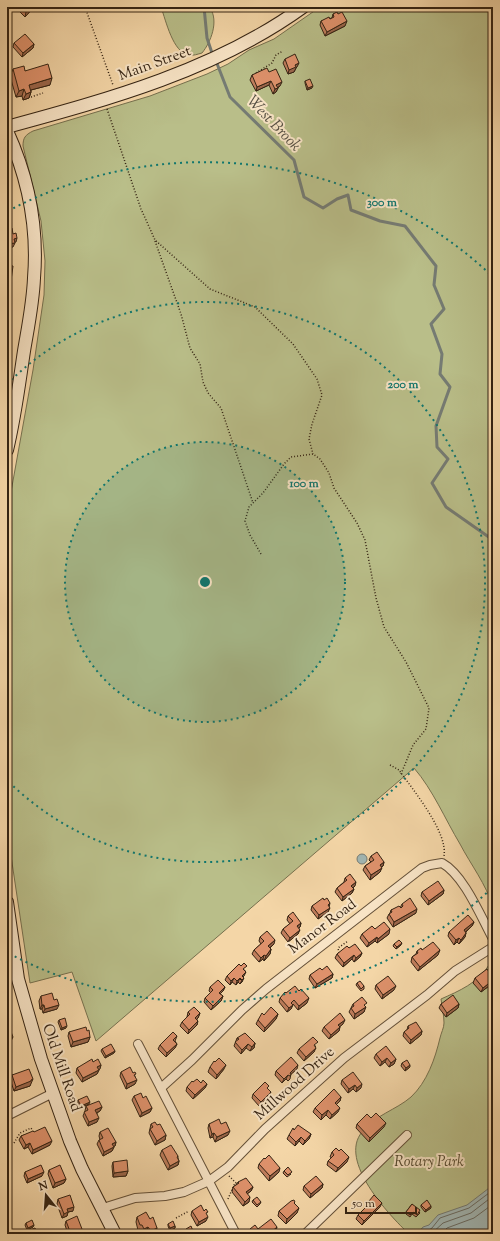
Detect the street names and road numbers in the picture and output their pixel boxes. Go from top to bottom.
street label: Main Street [116,41,194,87]
street label: Manor Road [285,894,362,960]
street label: Old Mill Road [36,1021,86,1115]
street label: Millwood Drive [250,1042,340,1126]

